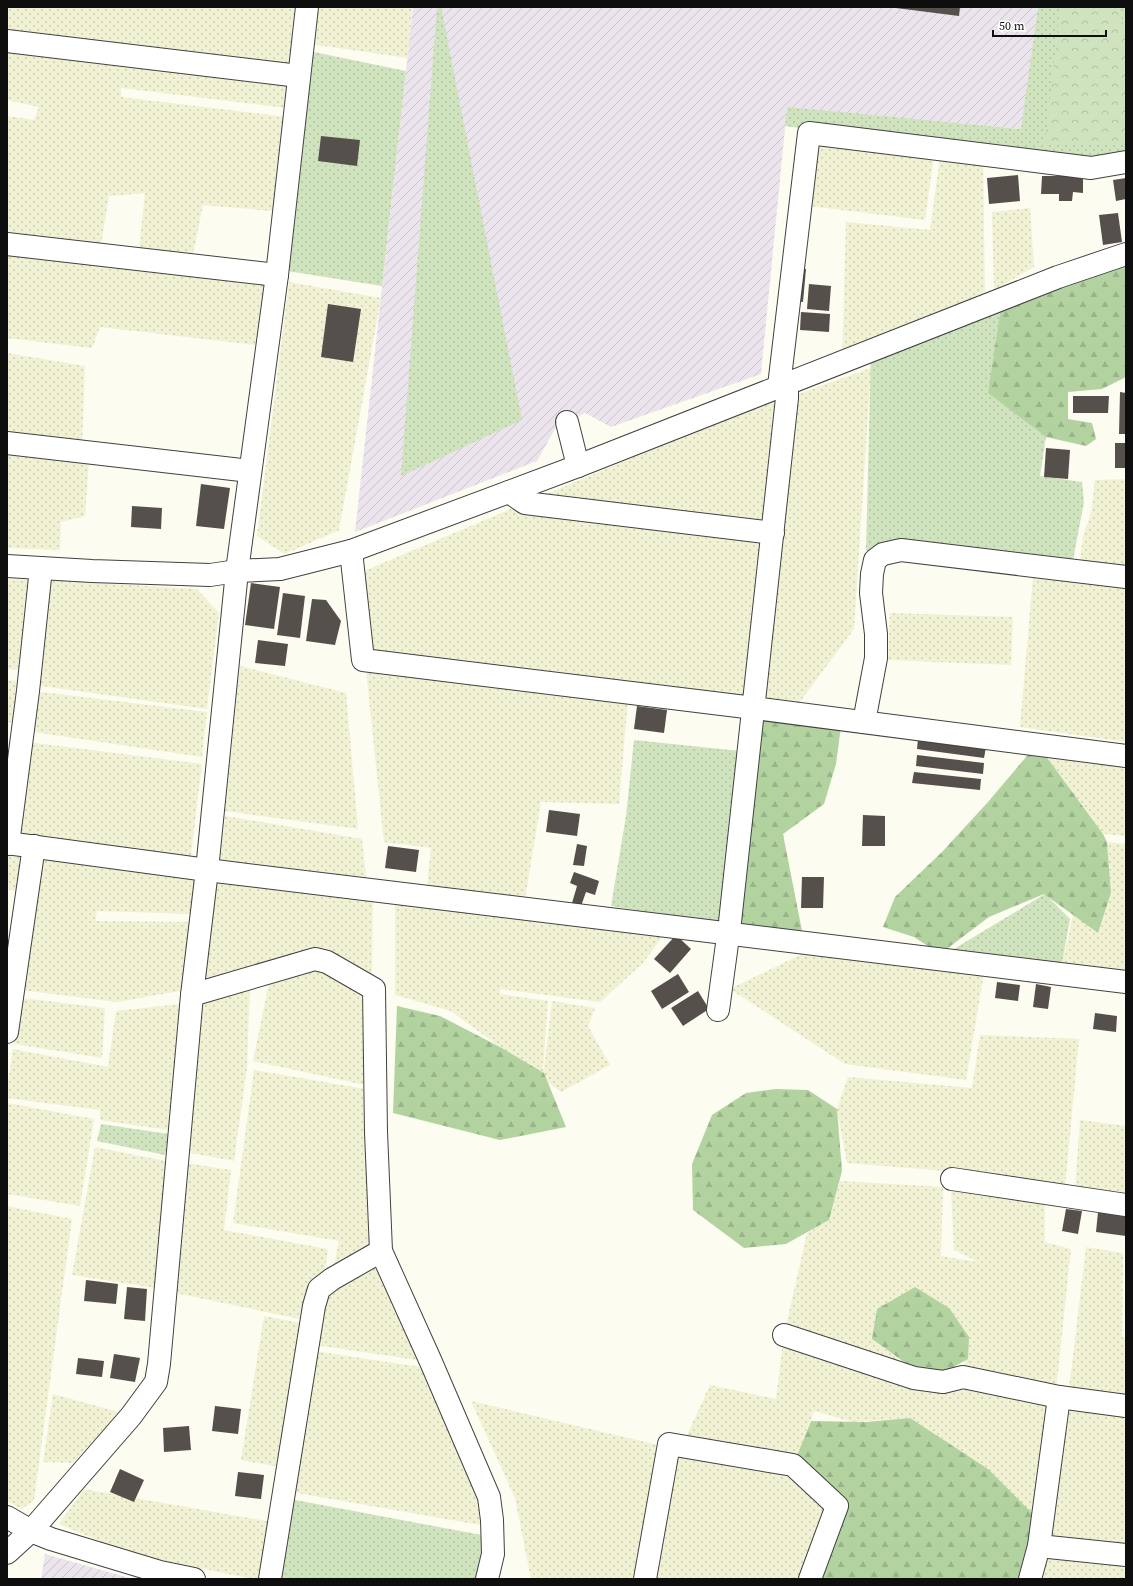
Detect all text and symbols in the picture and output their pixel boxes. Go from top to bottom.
scale bar [993,12,1106,38]
text: 50 m [999,18,1025,34]

